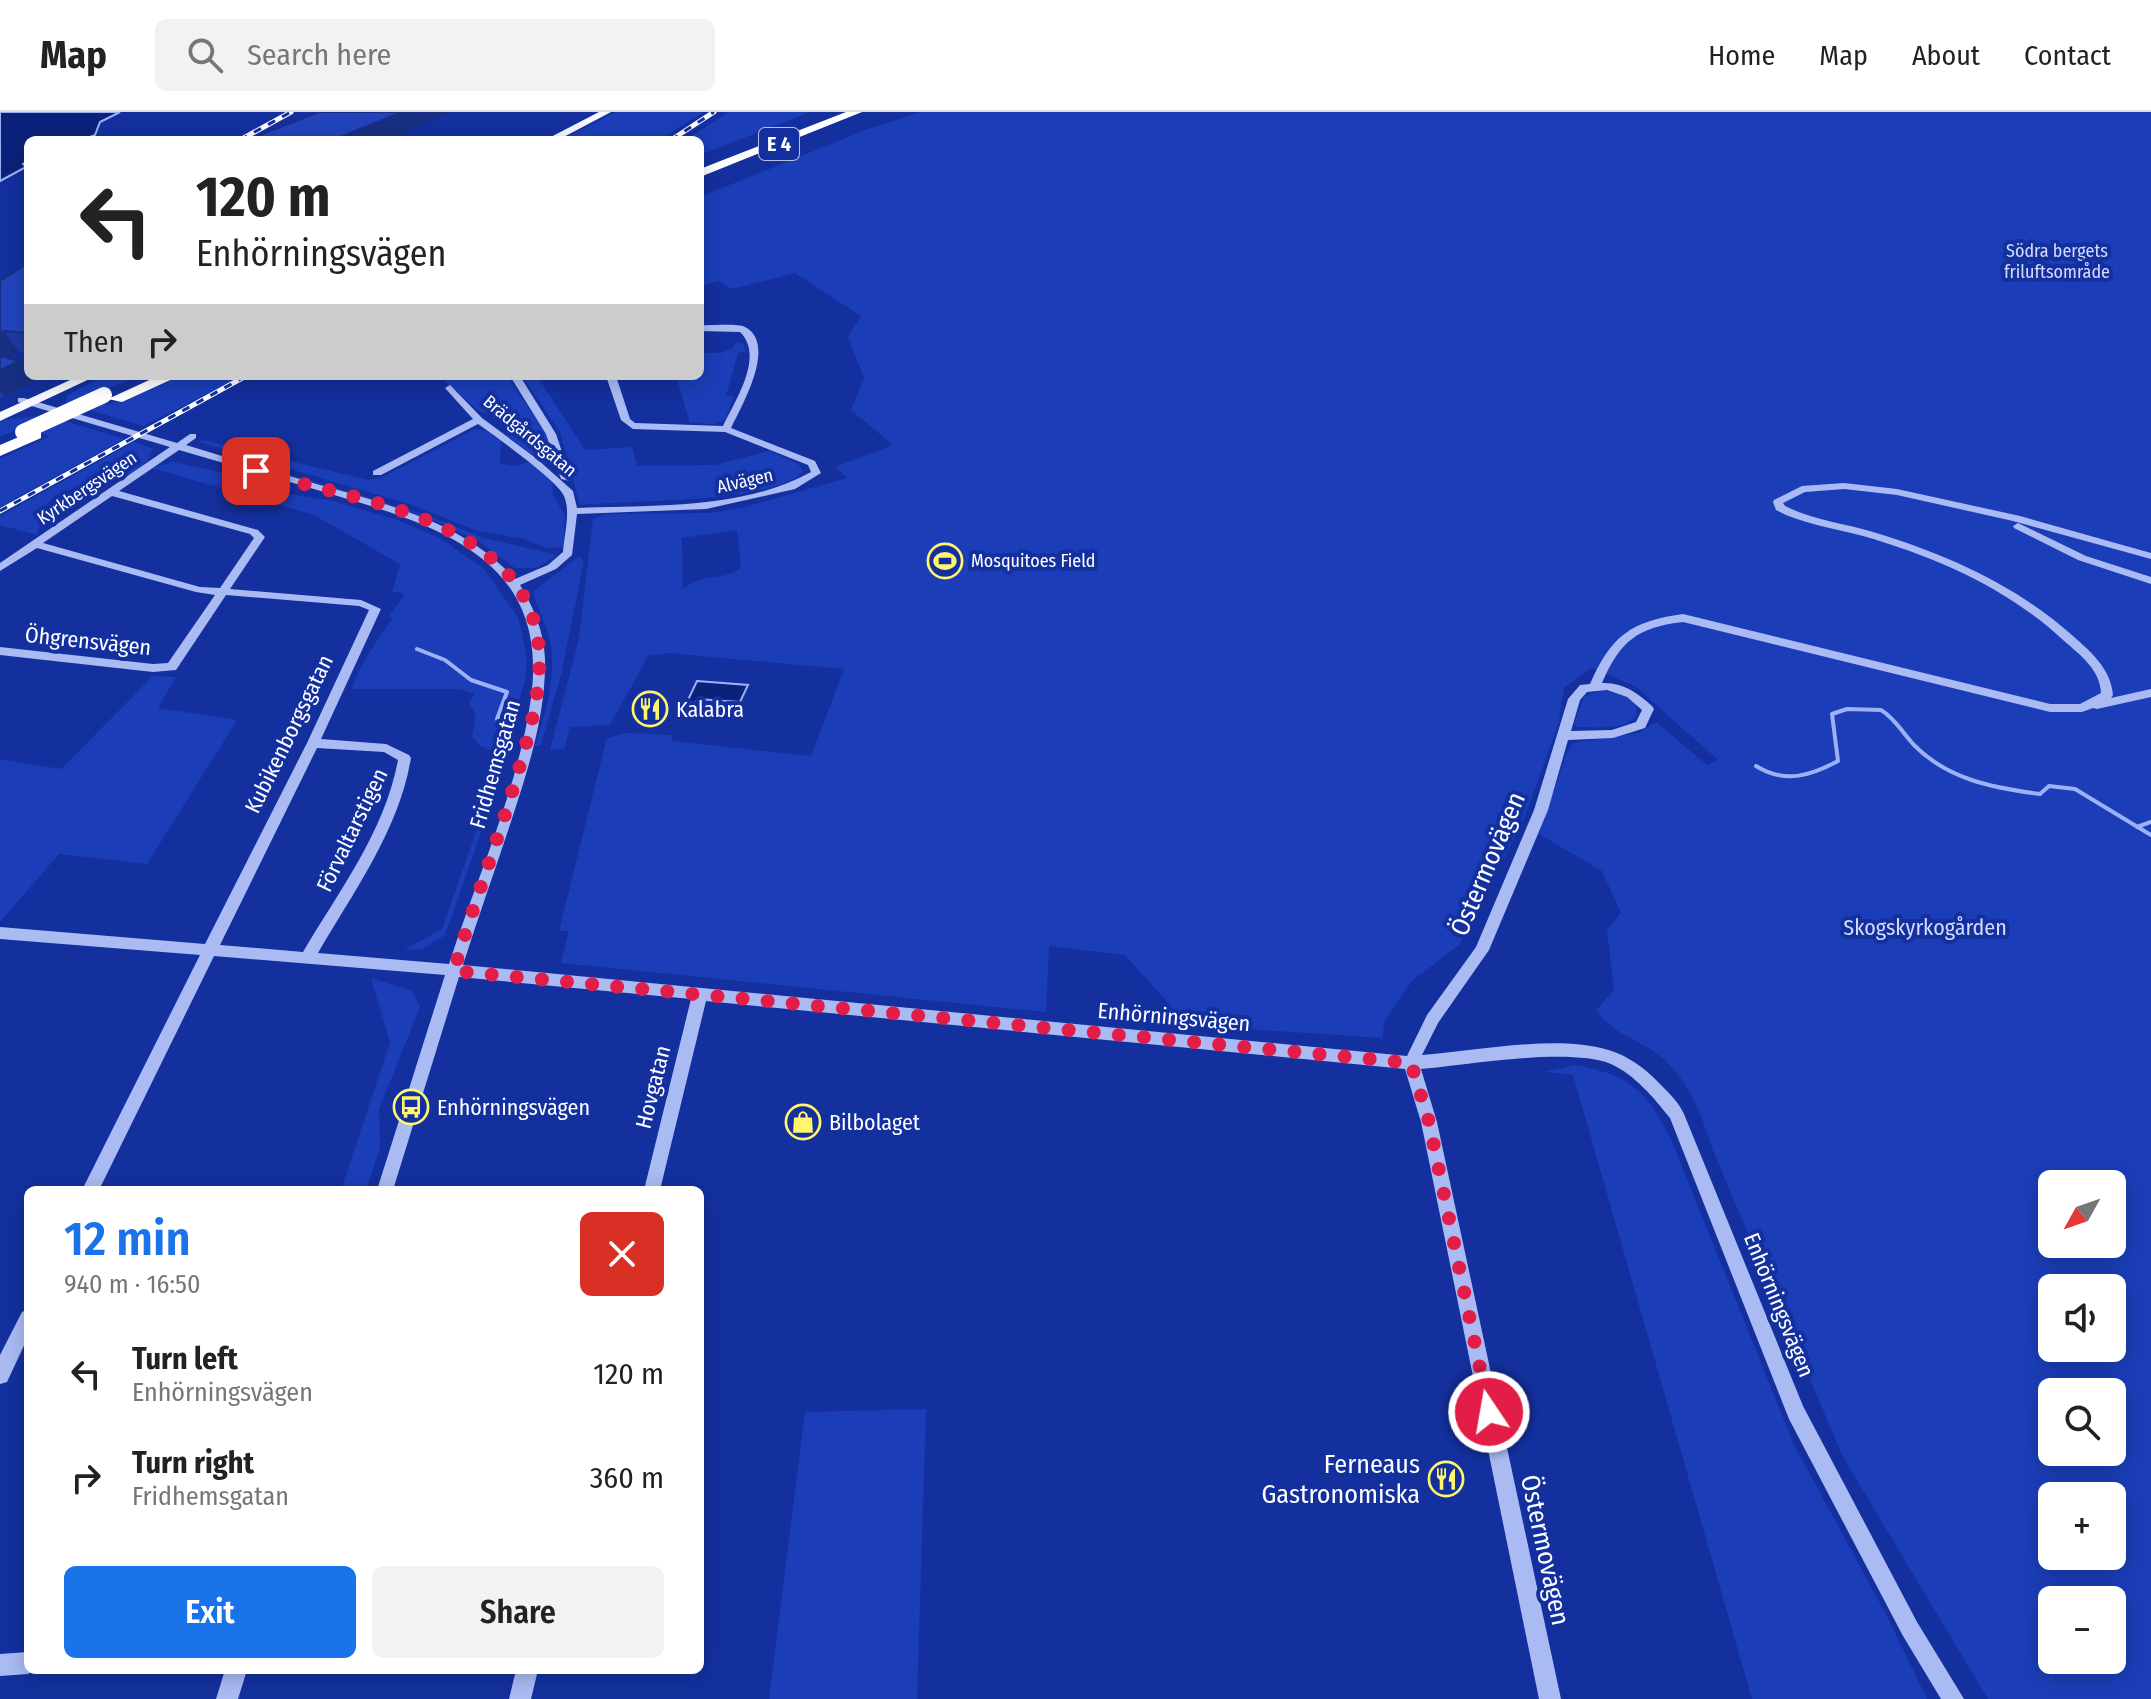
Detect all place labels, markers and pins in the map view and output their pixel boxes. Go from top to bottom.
pin [222,437,290,505]
sports icon: Mosquitoes Field [926,542,964,580]
place label: Mosquitoes Field [971,550,1096,572]
restaurant icon: Kalabra [631,690,669,728]
place label: Kalabra [676,696,744,723]
bus stop icon: Enhörningsvägen [392,1088,430,1126]
place label: Enhörningsvägen [437,1094,590,1121]
shop icon: Bilbolaget [784,1103,822,1141]
place label: Bilbolaget [829,1109,921,1136]
place label: Ferneaus Gastronomiska [1261,1449,1420,1510]
restaurant icon: Ferneaus Gastronomiska [1427,1460,1465,1498]

